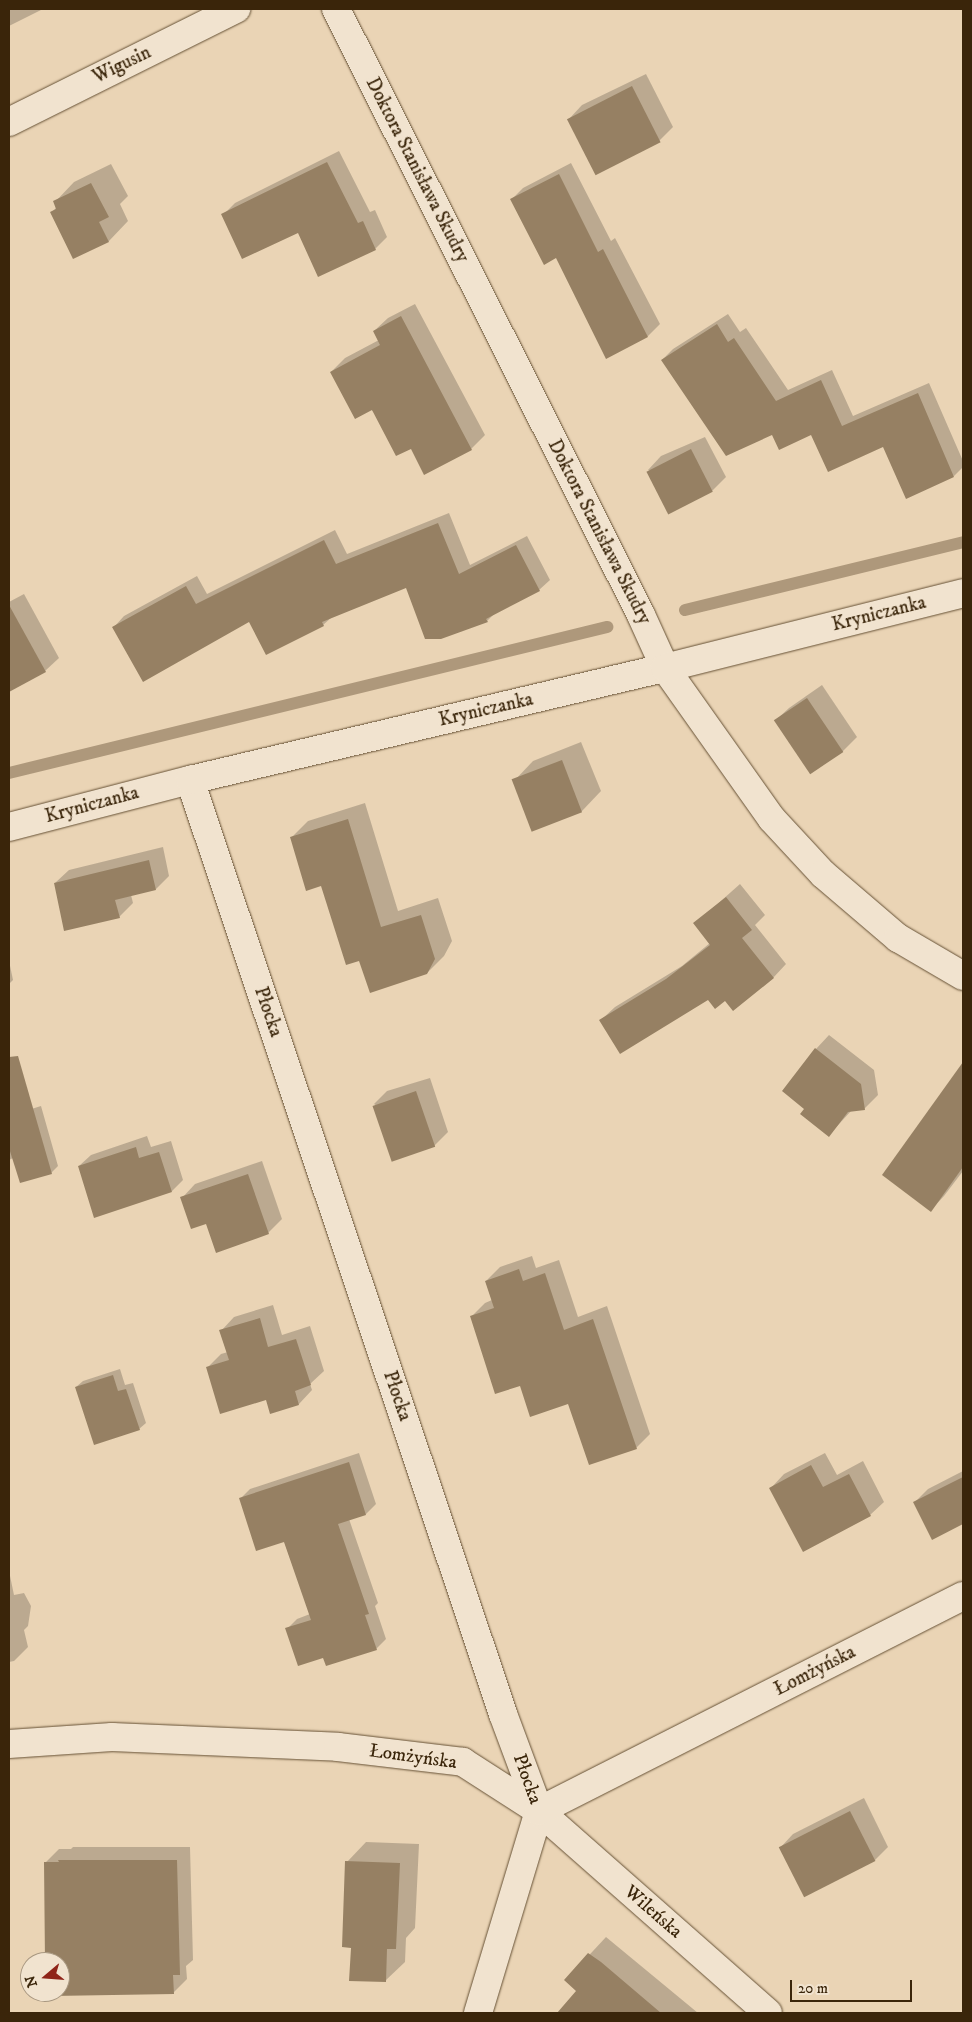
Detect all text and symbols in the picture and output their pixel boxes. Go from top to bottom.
street label: Wigusin [89,41,155,89]
street label: Doktora Stanisława Skudry [360,74,474,266]
street label: Doktora Stanisława Skudry [542,436,656,628]
street label: Kryniczanka [830,591,928,637]
street label: Kryniczanka [437,688,535,732]
street label: Kryniczanka [43,782,141,828]
street label: Płocka [249,984,287,1040]
street label: Płocka [378,1368,416,1424]
street label: Łomżyńska [771,1641,859,1701]
street label: Łomżyńska [368,1740,458,1774]
street label: Płocka [507,1751,547,1807]
street label: Wileńska [619,1881,687,1943]
north arrow [20,1952,70,2002]
scale bar [792,1970,914,2002]
text: N [21,1973,42,1990]
text: 20 m [798,1979,828,1998]

